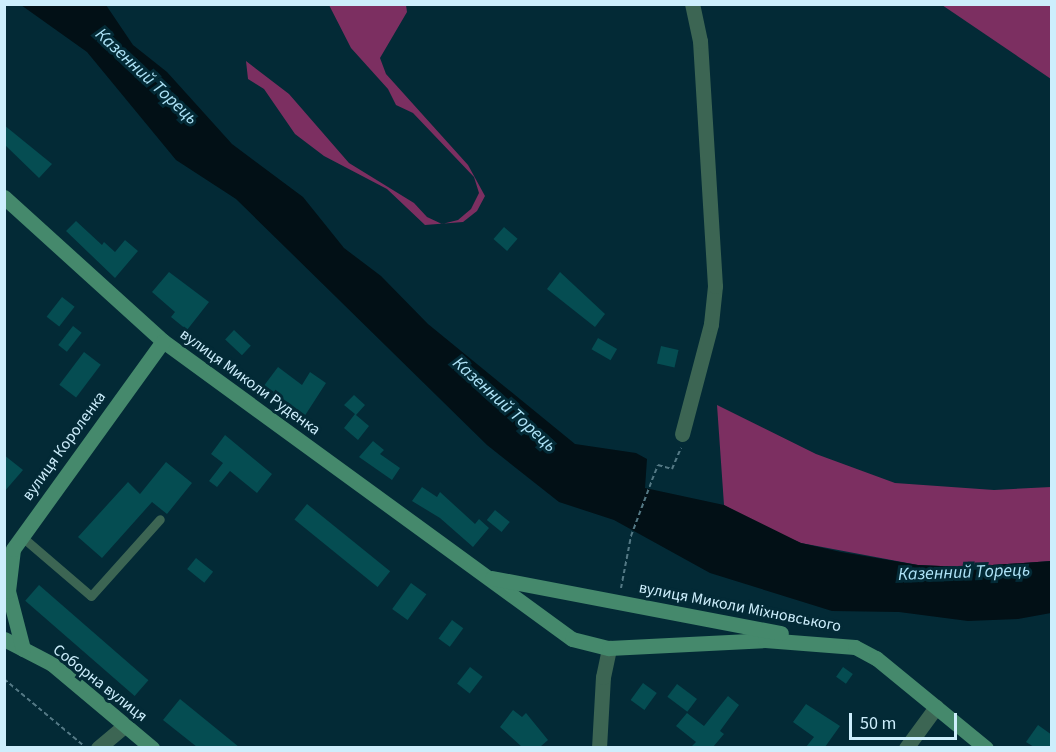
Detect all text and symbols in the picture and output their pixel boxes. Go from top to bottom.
water label: Казенний Торець [90,24,202,130]
street label: вулиця Миколи Руденка [176,325,324,439]
water label: Казенний Торець [448,353,560,457]
street label: вулиця Короленка [18,388,110,504]
water label: Казенний Торець [898,560,1030,586]
street label: вулиця Миколи Міхновського [637,578,843,636]
street label: Соборна вулиця [49,640,151,726]
scale bar [852,701,960,739]
text: 50 m [860,711,896,736]

